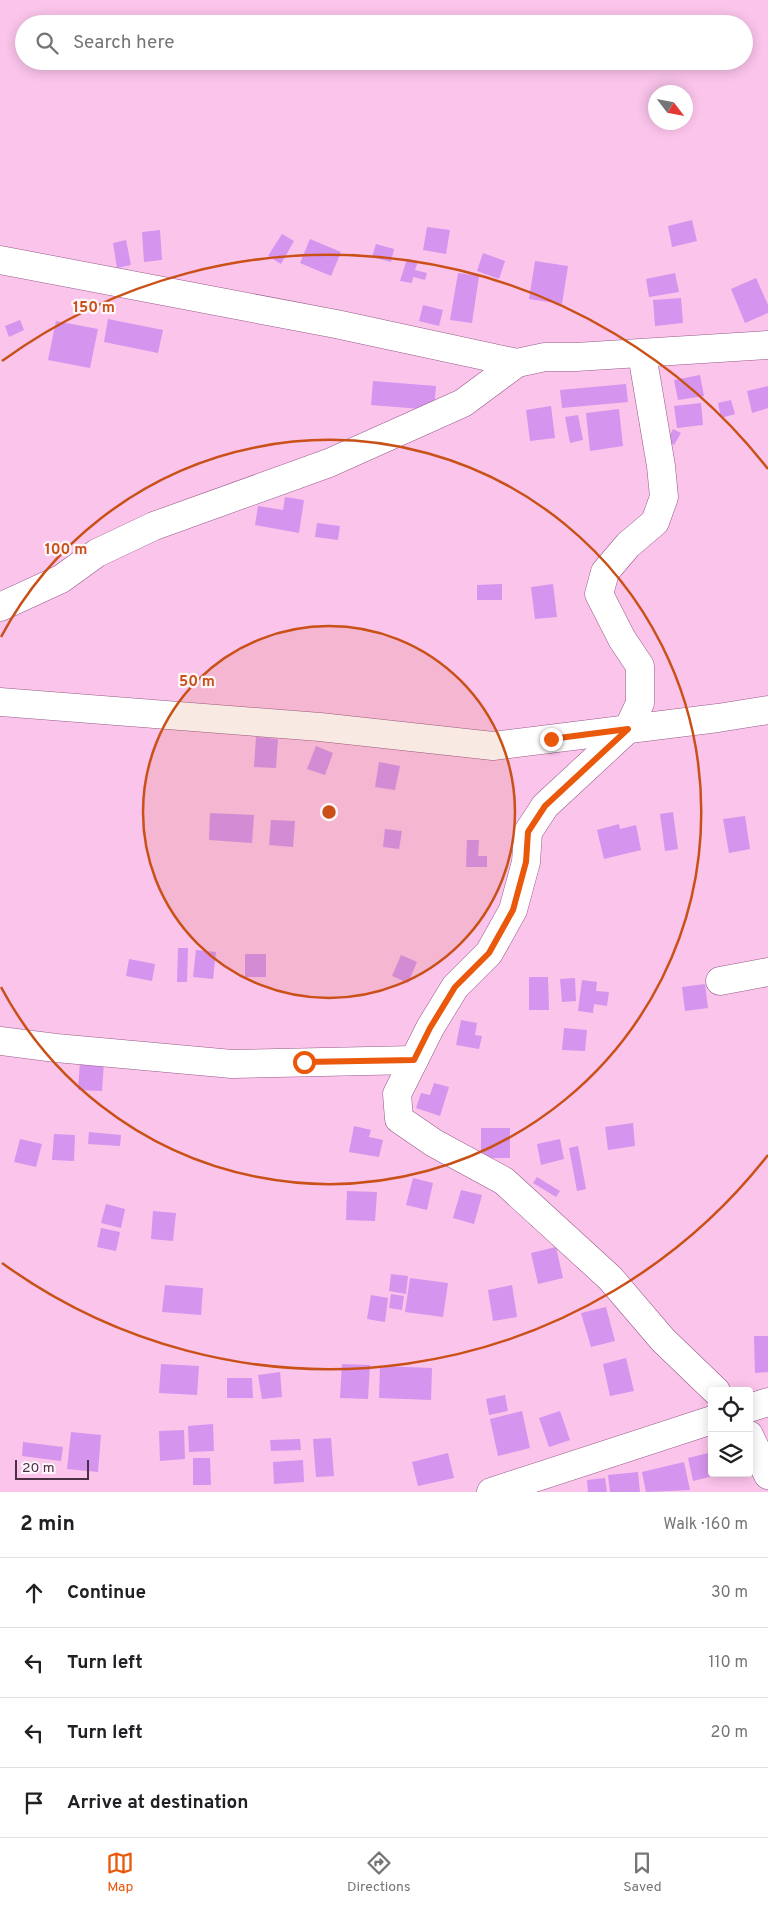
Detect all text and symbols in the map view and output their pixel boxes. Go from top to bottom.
search box [15,15,753,70]
icon: search [33,29,61,57]
text: Search here [73,31,175,55]
north arrow [648,85,693,130]
text: 150 m [73,299,115,318]
text: 100 m [45,541,87,560]
text: 50 m [179,673,215,692]
route end [540,728,563,751]
centre of rings [320,803,338,821]
route start [293,1051,316,1074]
map controls [708,1387,753,1477]
button: locate [708,1387,753,1432]
button: layers [708,1432,753,1477]
scale bar [15,1457,89,1480]
text: 20 m [22,1460,55,1477]
text: 2 min [20,1511,75,1538]
text: Walk · 160 m [663,1515,748,1535]
icon: ahead [20,1579,48,1607]
text: Continue [67,1581,146,1605]
text: 30 m [711,1583,748,1603]
icon: left [20,1649,48,1677]
text: Turn left [67,1651,143,1675]
text: 110 m [708,1653,748,1673]
icon: left [20,1719,48,1747]
text: Turn left [67,1721,143,1745]
text: 20 m [711,1723,748,1743]
icon: arrive [20,1789,48,1817]
text: Arrive at destination [67,1791,248,1815]
tab: Map [106,1849,134,1896]
tab: Directions [347,1849,411,1896]
tab: Saved [623,1849,662,1896]

